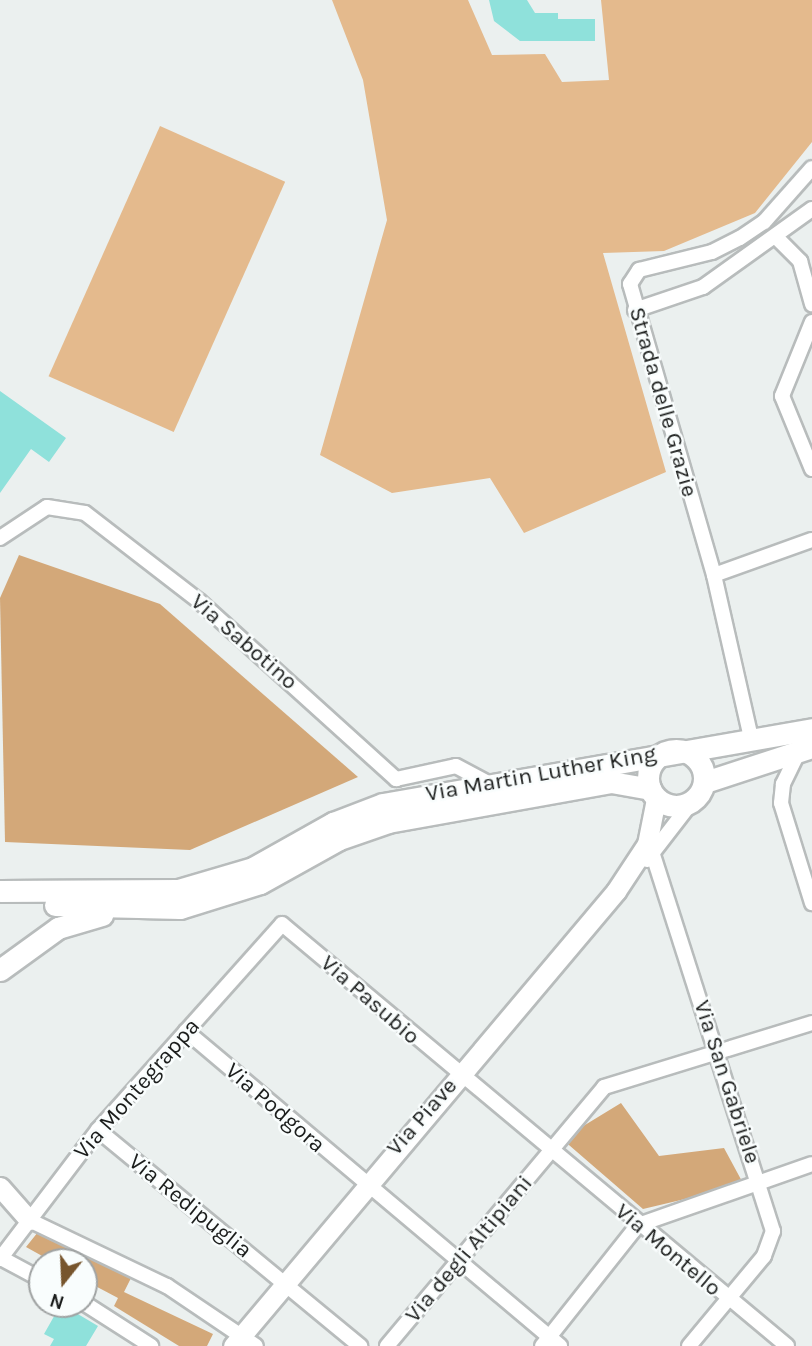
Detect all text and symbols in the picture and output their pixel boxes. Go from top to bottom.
street label: Strada delle Grazie [623,304,703,500]
street label: Via Sabotino [185,588,303,696]
street label: Via Martin Luther King [424,740,658,808]
street label: Via Pasubio [315,949,425,1051]
street label: Via San Gabriele [688,997,766,1167]
street label: Via Montegrappa [68,1013,206,1165]
street label: Via Podgora [219,1057,331,1159]
street label: Via Piave [381,1073,463,1161]
street label: Via Redipuglia [123,1148,257,1264]
street label: Via degli Altipiani [399,1170,539,1328]
street label: Via Montello [609,1198,727,1302]
north arrow [28,1248,98,1318]
text: N [47,1289,67,1314]

